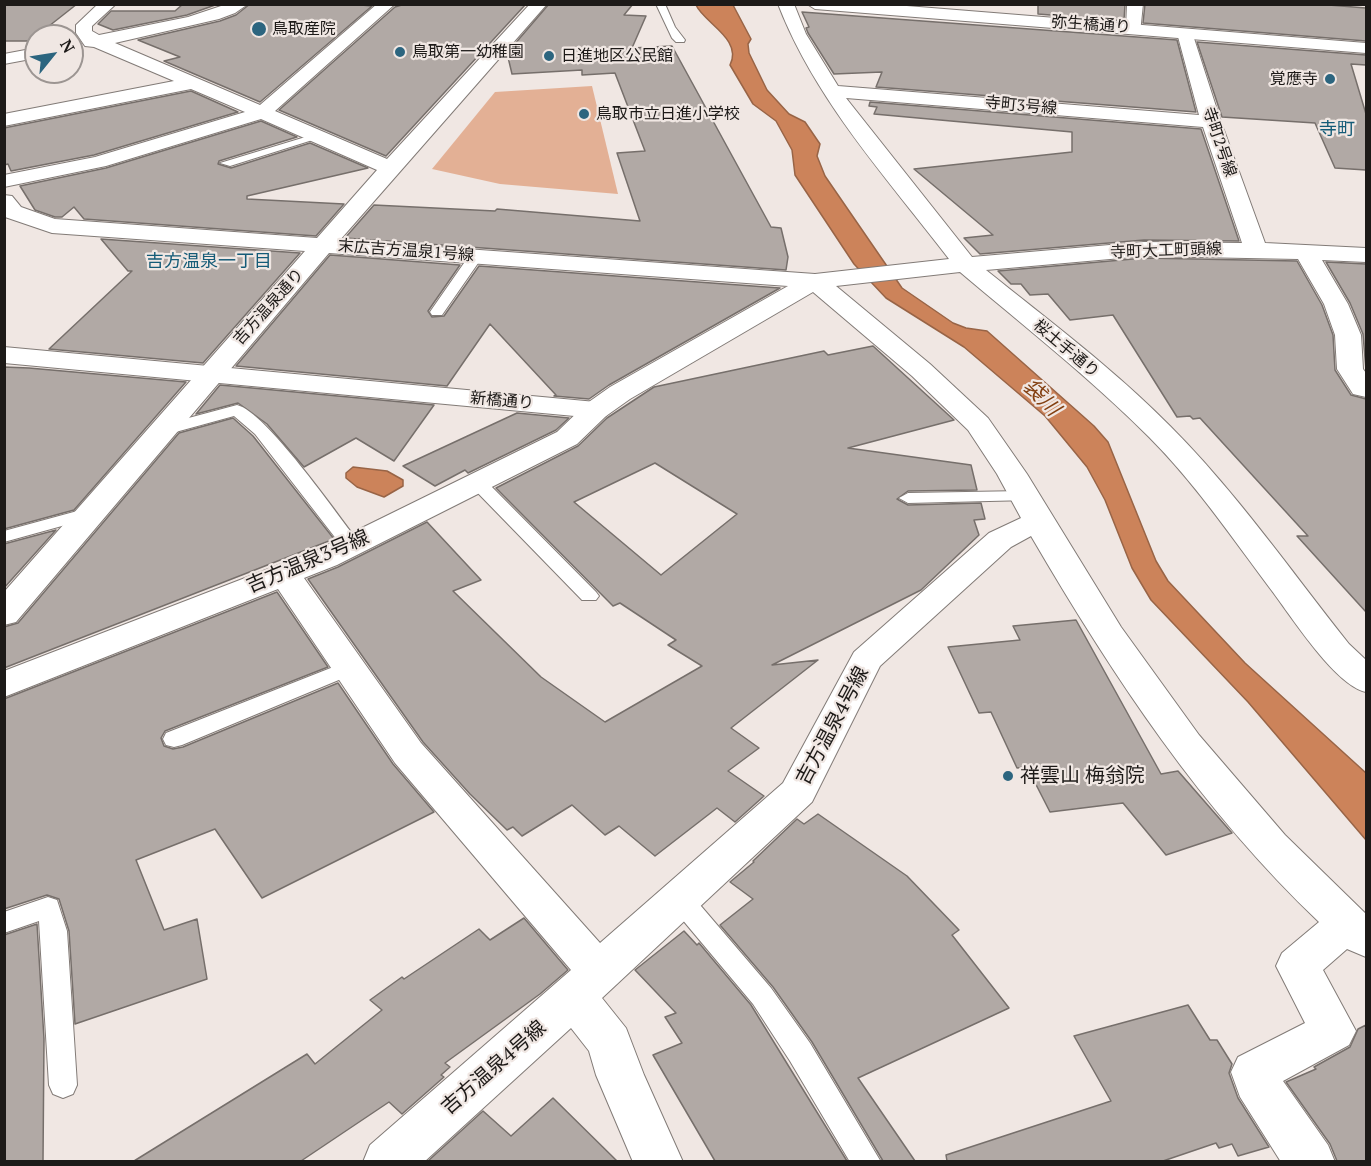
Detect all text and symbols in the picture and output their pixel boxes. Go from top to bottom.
street label: 弥生橋通り [1050,13,1132,37]
place label: 鳥取産院 [272,19,336,39]
marker: 鳥取産院 [250,20,268,38]
north arrow [24,24,84,84]
text: N [55,35,80,57]
place label: 鳥取第一幼稚園 [412,42,524,62]
marker: 鳥取第一幼稚園 [393,45,407,59]
place label: 日進地区公民館 [561,46,673,66]
marker: 日進地区公民館 [542,49,556,63]
place label: 覚應寺 [1270,69,1318,89]
marker: 覚應寺 [1323,72,1337,86]
street label: 寺町3号線 [984,93,1058,119]
place label: 鳥取市立日進小学校 [596,104,740,124]
street label: 寺町2号線 [1198,105,1240,179]
marker: 鳥取市立日進小学校 [577,107,591,121]
district label: 寺町 [1319,119,1355,141]
street label: 末広吉方温泉1号線 [337,237,475,265]
street label: 寺町大工町頭線 [1110,239,1222,263]
district label: 吉方温泉一丁目 [146,251,272,273]
street label: 吉方温泉通り [230,265,308,349]
street label: 桜土手通り [1029,316,1103,382]
water label: 袋川 [1017,374,1065,422]
street label: 新橋通り [469,389,535,413]
street label: 吉方温泉3号線 [243,525,373,599]
street label: 吉方温泉4号線 [792,663,874,789]
place label: 祥雲山 梅翁院 [1020,764,1145,788]
marker: 祥雲山 梅翁院 [1001,769,1015,783]
street label: 吉方温泉4号線 [437,1016,551,1120]

